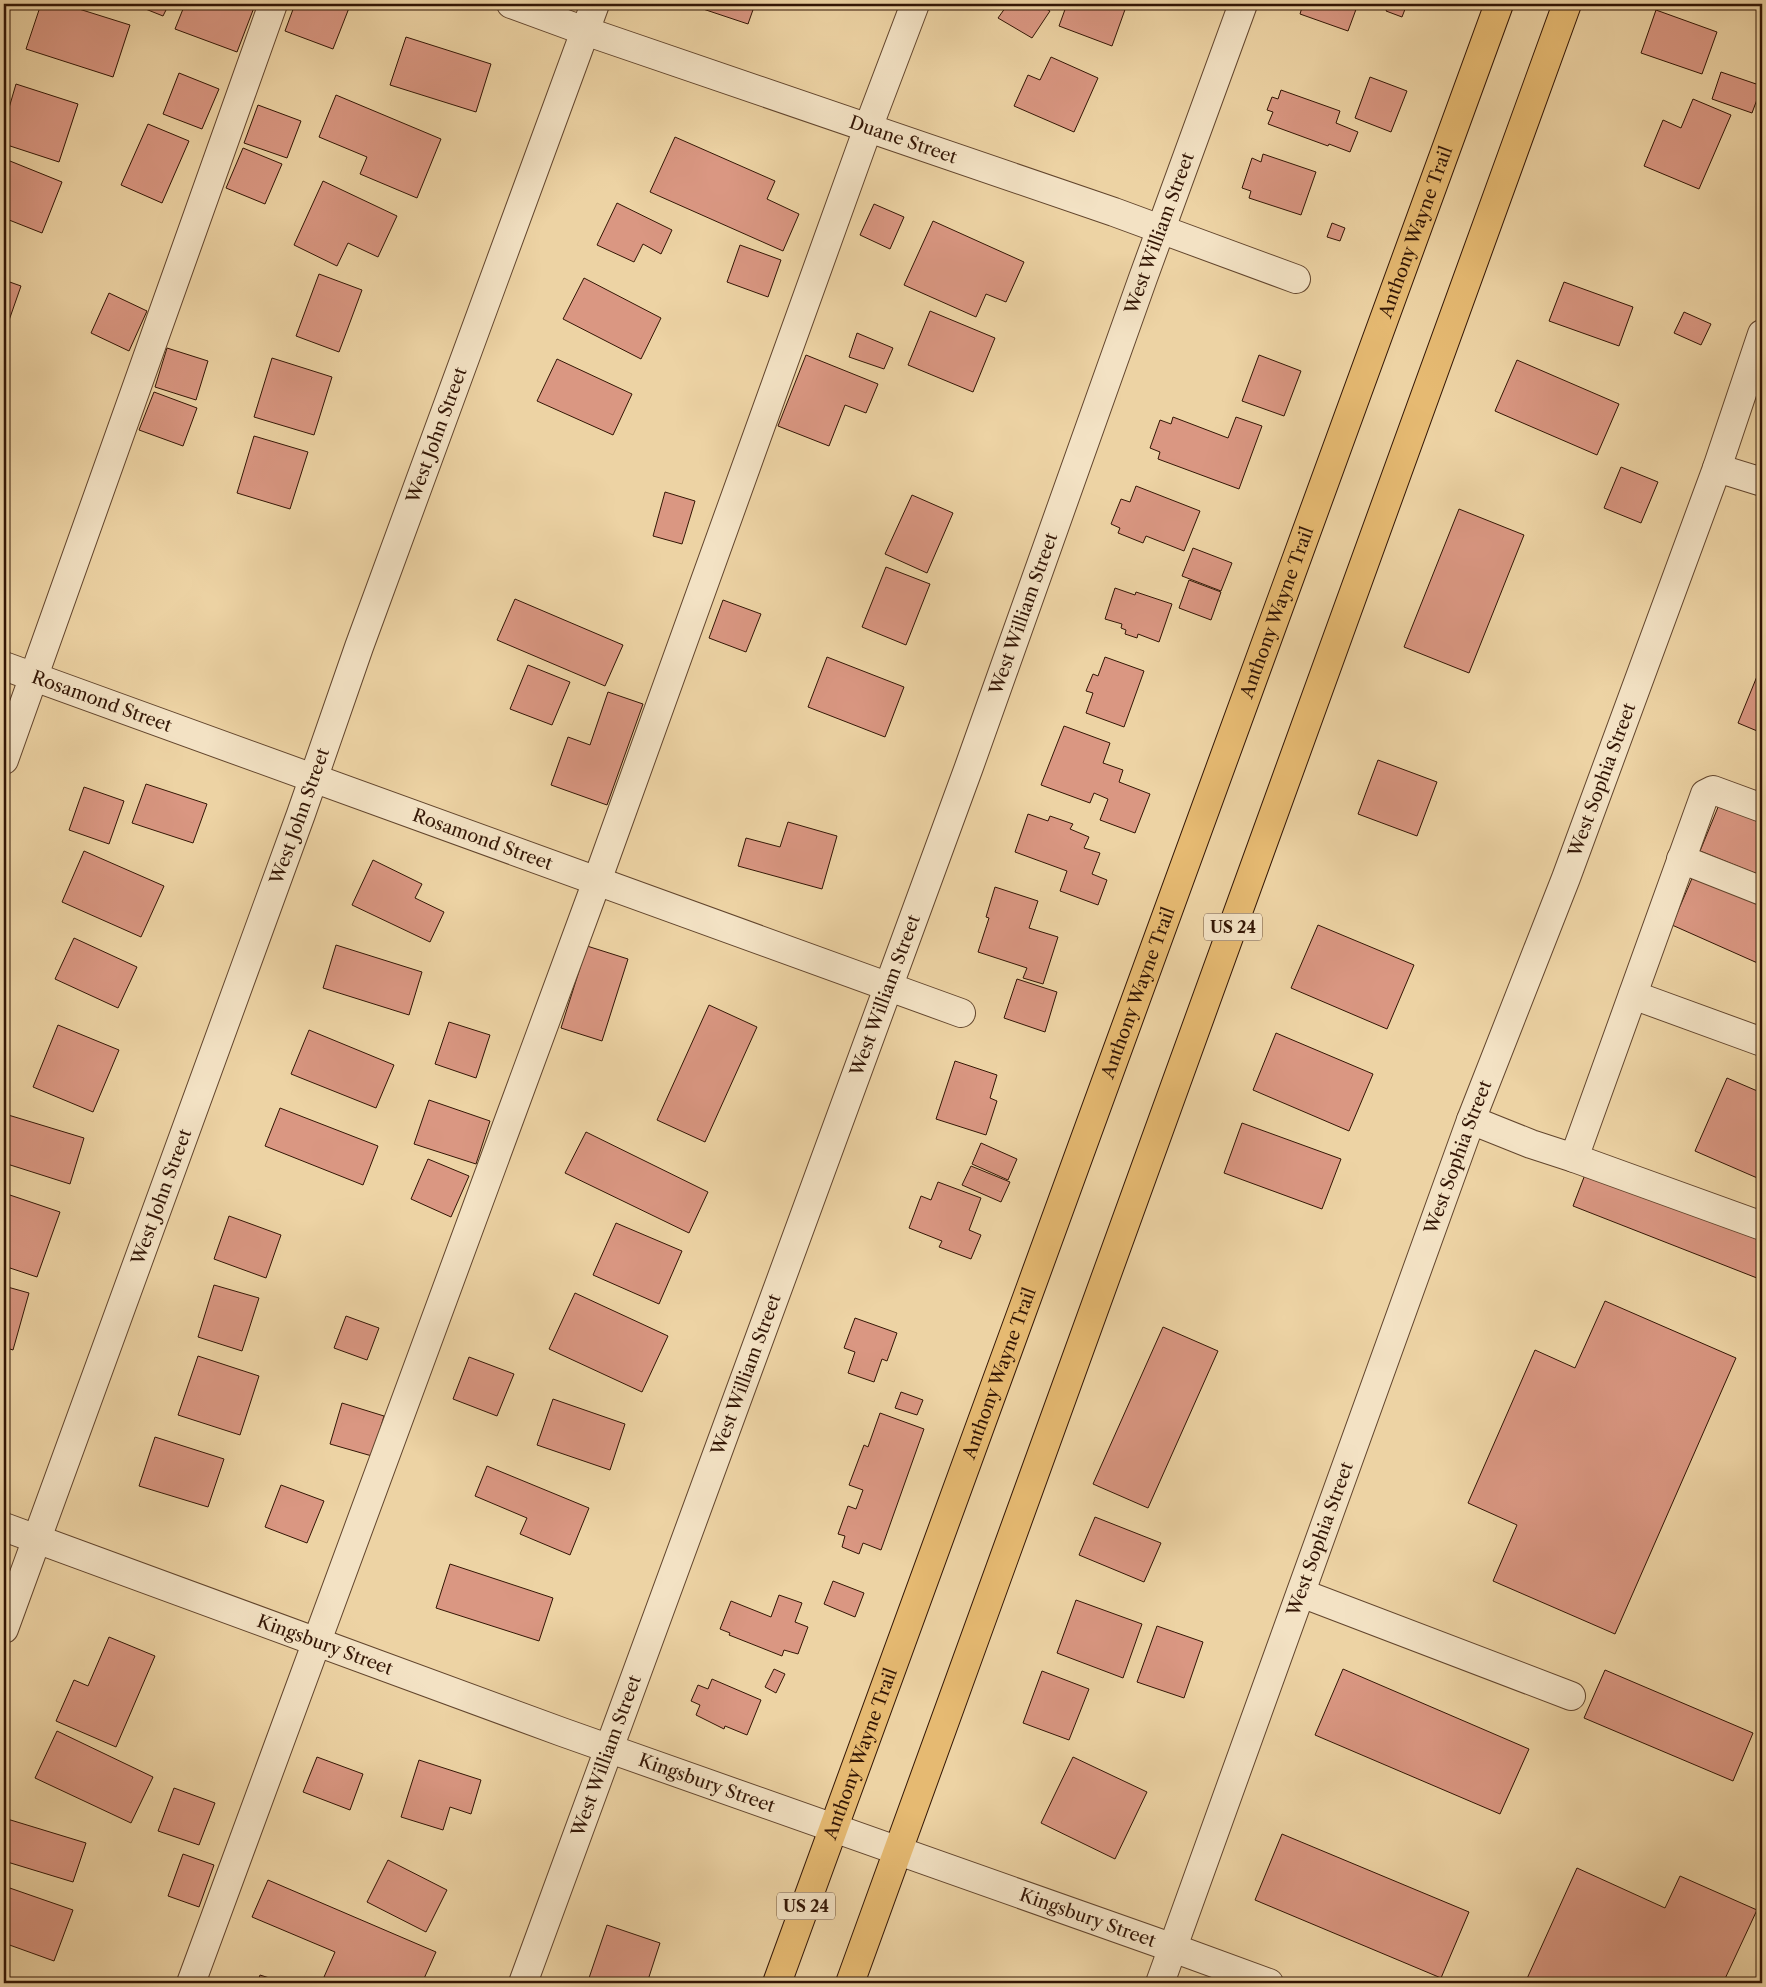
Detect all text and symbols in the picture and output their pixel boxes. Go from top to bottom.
street label: Duane Street [846,111,960,169]
street label: Anthony Wayne Trail [1374,143,1457,322]
street label: West William Street [1120,149,1199,318]
street label: West John Street [402,364,472,507]
street label: Anthony Wayne Trail [1235,524,1318,702]
street label: West William Street [984,529,1063,698]
street label: Rosamond Street [29,666,175,737]
street label: West Sophia Street [1564,699,1641,861]
street label: West John Street [265,745,334,888]
street label: Rosamond Street [409,804,556,875]
street label: Anthony Wayne Trail [1097,904,1180,1083]
street label: West William Street [845,911,925,1080]
road number: US 24 [1204,914,1262,940]
street label: West Sophia Street [1419,1077,1497,1238]
street label: West John Street [126,1125,197,1269]
street label: Anthony Wayne Trail [958,1285,1041,1463]
street label: West William Street [706,1290,786,1459]
street label: West Sophia Street [1282,1458,1358,1620]
street label: Kingsbury Street [254,1610,397,1680]
street label: Anthony Wayne Trail [819,1665,902,1843]
street label: West William Street [566,1672,646,1840]
street label: Kingsbury Street [636,1749,778,1818]
street label: Kingsbury Street [1017,1884,1159,1952]
road number: US 24 [777,1892,835,1920]

